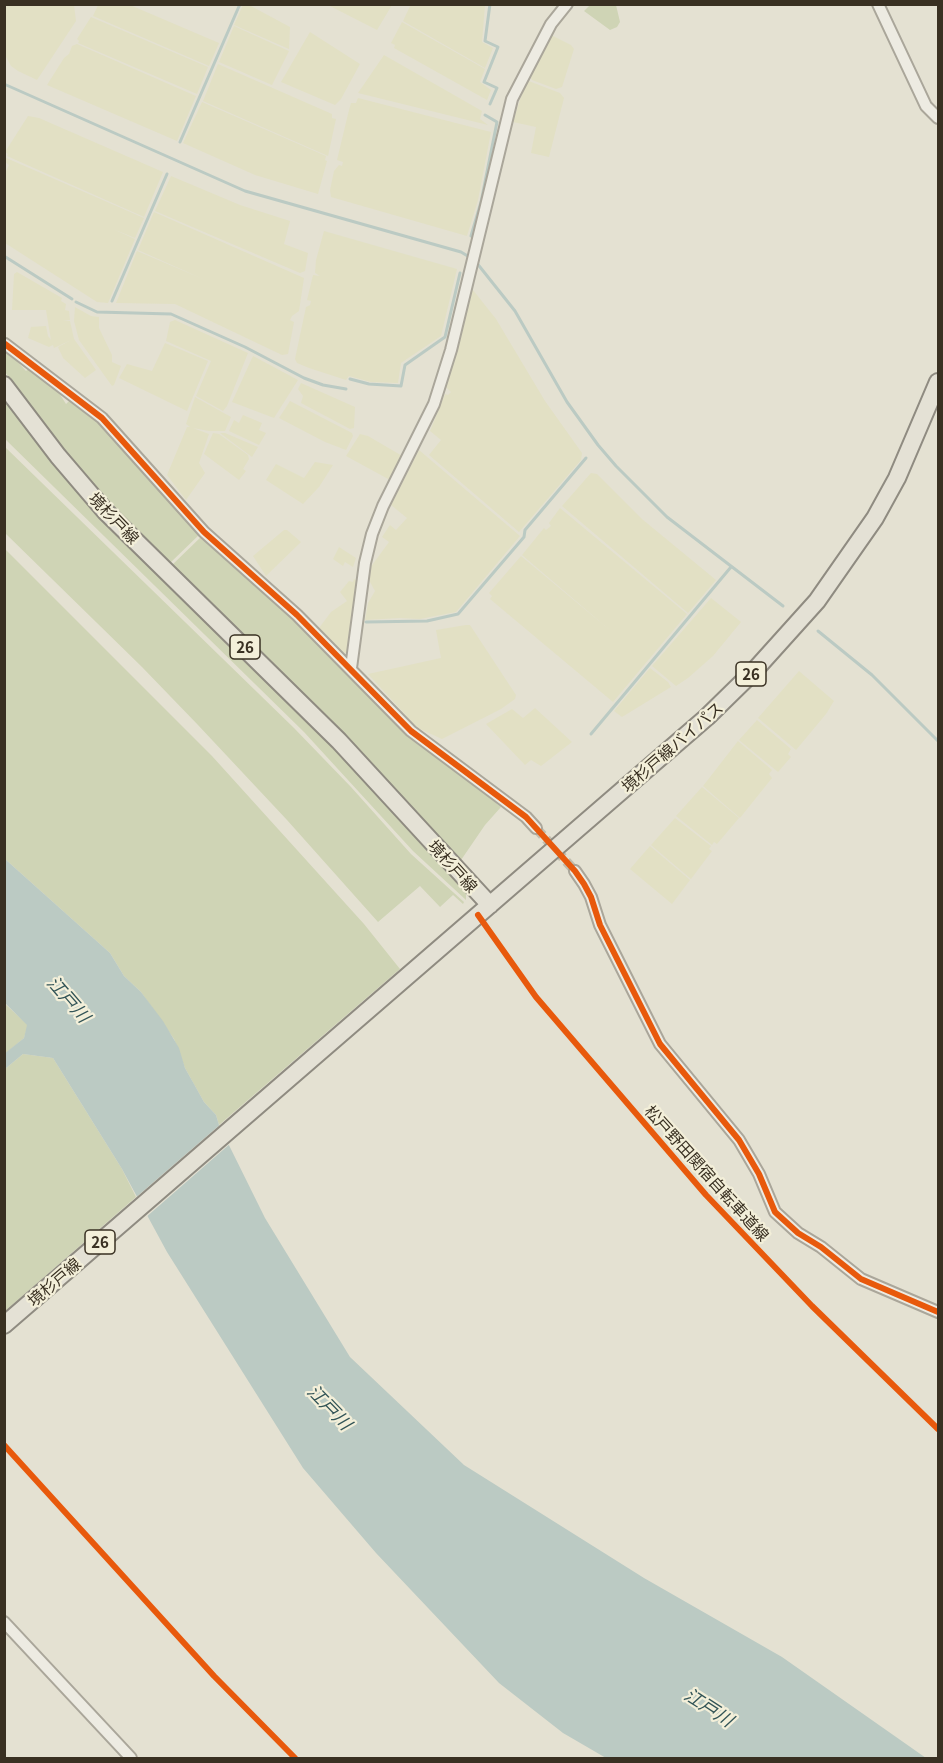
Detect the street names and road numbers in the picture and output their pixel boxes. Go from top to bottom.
street label: 境杉戸線 [85,488,143,548]
road number: 26 [230,635,260,659]
road number: 26 [736,662,766,686]
street label: 境杉戸線バイパス [617,698,727,796]
street label: 境杉戸線 [424,836,482,896]
street label: 松戸野田関宿自転車道線 [641,1101,773,1245]
road number: 26 [85,1230,115,1254]
street label: 境杉戸線 [24,1254,84,1310]

